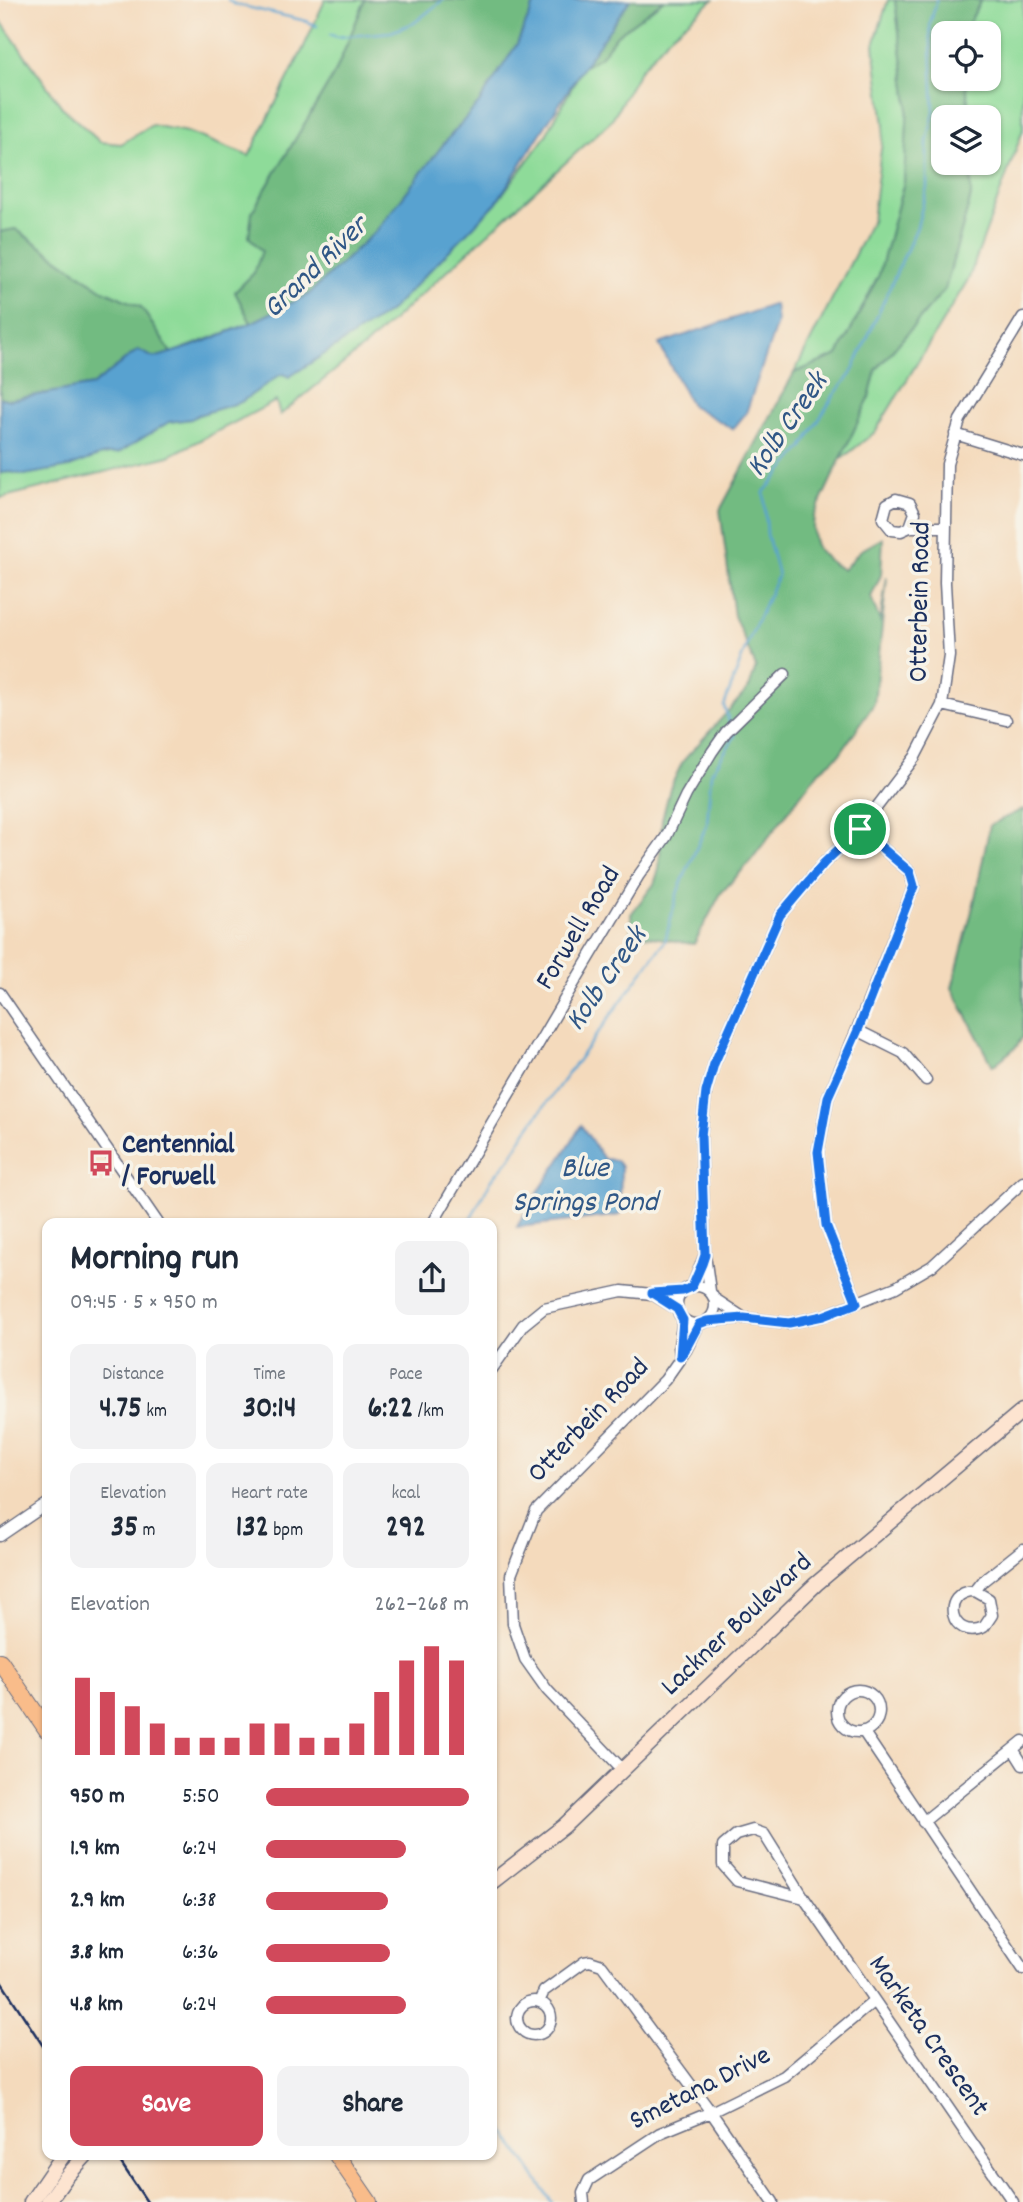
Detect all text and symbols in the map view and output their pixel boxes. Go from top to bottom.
map controls [931,21,1001,175]
button: locate [931,21,1001,91]
button: layers [931,105,1001,175]
water label: Grand River [255,206,382,330]
water label: Kolb Creek [737,363,842,487]
street label: Otterbein Road [901,521,943,683]
pin [830,799,890,859]
icon: arrive [841,810,879,848]
street label: Forwell Road [527,860,633,998]
water label: Kolb Creek [556,917,661,1041]
place label: Centennial / Forwell [121,1127,235,1199]
bus stop icon: Centennial / Forwell [86,1148,116,1178]
water label: Blue Springs Pond [512,1149,661,1226]
text: Morning run [70,1233,239,1288]
button: share [395,1241,469,1315]
text: 09:45 · 5 × 950 m [70,1287,218,1320]
street label: Otterbein Road [520,1350,660,1494]
text: Distance [102,1362,164,1389]
text: Time [253,1362,286,1389]
text: Pace [389,1362,423,1389]
text: 4.75 [99,1389,142,1432]
text: 30:14 [243,1389,296,1432]
text: 6:22 [368,1389,413,1432]
text: km [142,1399,167,1426]
text: /km [413,1399,444,1426]
text: Elevation [100,1481,166,1508]
text: Heart rate [231,1481,308,1508]
text: kcal [391,1481,420,1508]
text: 35 [111,1508,138,1551]
text: 132 [236,1508,269,1551]
text: 292 [386,1508,426,1551]
text: m [138,1518,155,1545]
text: bpm [269,1518,303,1545]
street label: Lackner Boulevard [653,1545,823,1707]
text: Elevation [70,1589,150,1622]
text: 262–268 m [375,1589,469,1622]
text: 950 m [70,1781,125,1814]
text: 5:50 [182,1781,220,1814]
text: 1.9 km [70,1833,120,1866]
text: 6:24 [182,1833,217,1866]
text: 2.9 km [70,1885,125,1918]
text: 6:38 [182,1885,217,1918]
text: 3.8 km [70,1937,124,1970]
text: 6:36 [182,1937,219,1970]
street label: Marketa Crescent [856,1948,998,2126]
text: 4.8 km [70,1989,123,2022]
text: 6:24 [182,1989,217,2022]
street label: Smetana Drive [623,2037,779,2143]
button: Save [70,2066,263,2146]
button: Share [277,2066,469,2146]

